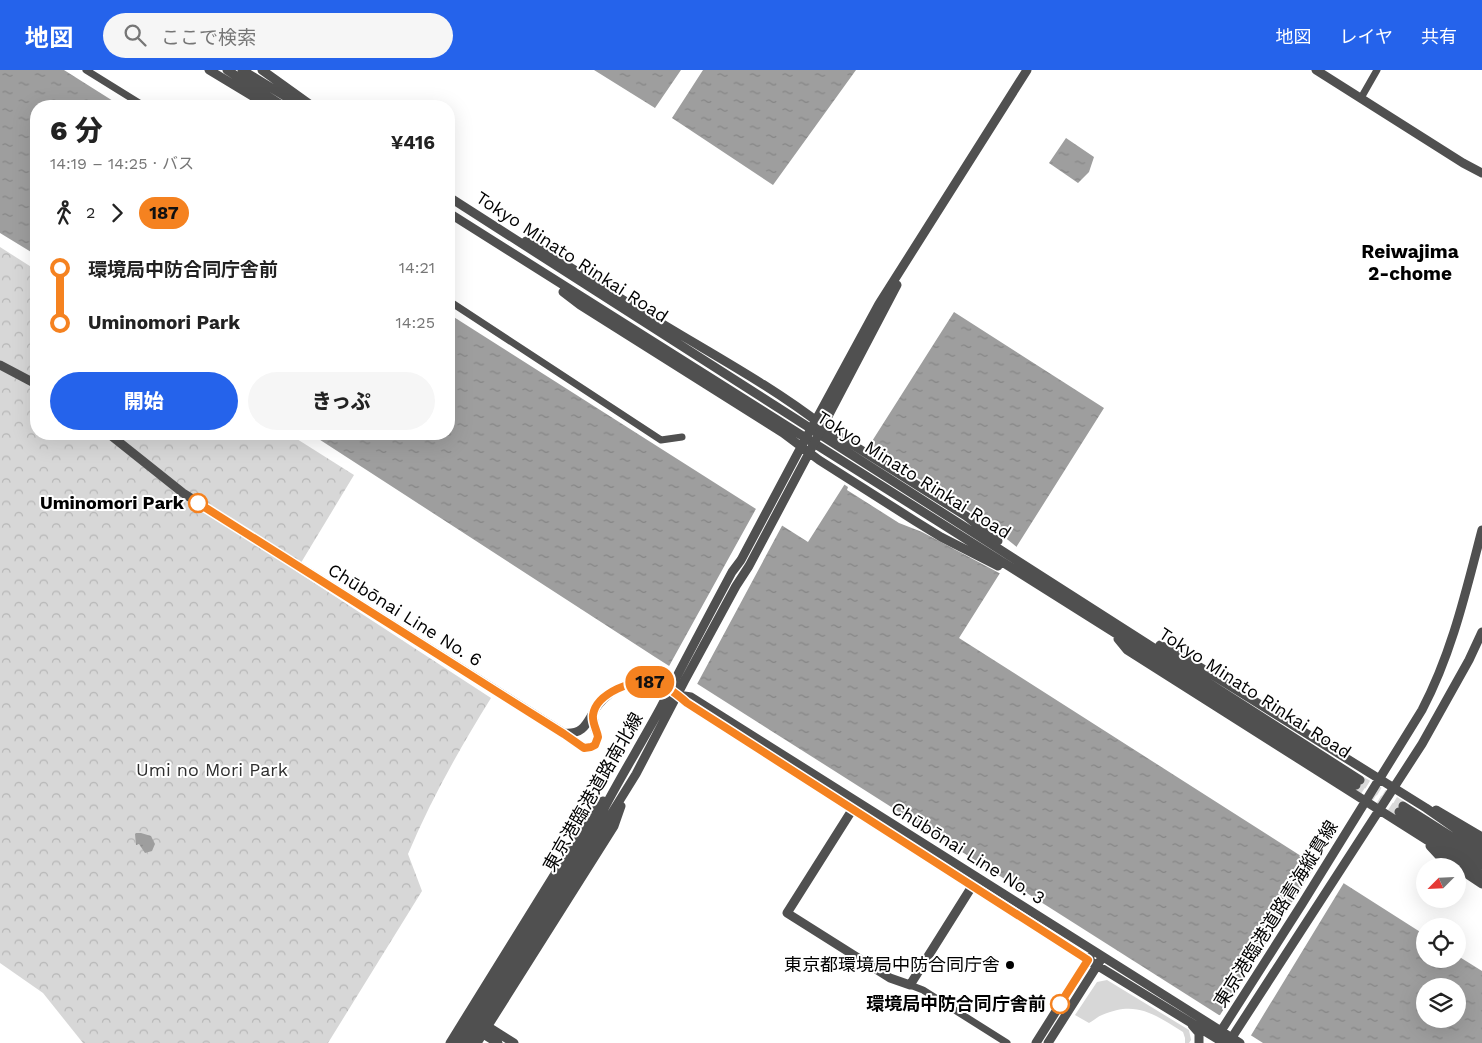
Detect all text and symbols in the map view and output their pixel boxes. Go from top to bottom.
search box [103,13,453,58]
icon: search [121,21,149,49]
text: 地図 [25,24,73,52]
text: ここで検索 [161,26,256,49]
text: 地図 [1276,26,1312,47]
text: レイヤ [1340,26,1393,47]
text: 共有 [1421,26,1457,47]
text: 6 分 [50,114,103,147]
text: ¥416 [391,131,435,154]
text: 14:19 – 14:25 · バス [50,154,194,173]
street label: Tokyo Minato Rinkai Road [472,187,672,327]
icon: walk [50,199,78,227]
icon: forward [103,199,131,227]
text: 187 [149,202,179,223]
text: 2 [86,203,95,222]
district label: Reiwajima 2-chome [1361,240,1459,285]
text: 環境局中防合同庁舎前 [88,258,278,281]
text: 14:21 [399,258,435,277]
text: Uminomori Park [88,311,240,334]
text: 14:25 [396,313,435,332]
button: 開始 [50,372,238,430]
button: きっぷ [248,372,435,430]
street label: Tokyo Minato Rinkai Road [813,406,1015,543]
place label: Uminomori Park [40,492,185,513]
marker: Uminomori Park [188,493,208,513]
street label: Chūbōnai Line No. 6 [324,559,486,671]
street label: Tokyo Minato Rinkai Road [1155,623,1355,763]
line badge: 187 [621,666,679,698]
text: 187 [635,671,665,692]
street label: 東京港臨港道路南北線 [538,709,647,875]
park label: Umi no Mori Park [136,759,288,780]
street label: Chūbōnai Line No. 3 [888,797,1049,908]
street label: 東京港臨港道路青海縦貫線 [1209,817,1342,1011]
north arrow [1416,858,1466,908]
map controls [1416,858,1466,1028]
button: locate [1416,918,1466,968]
place label: 東京都環境局中防合同庁舎 [784,954,1000,975]
marker: 東京都環境局中防合同庁舎 [1004,959,1016,971]
button: layers [1416,978,1466,1028]
place label: 環境局中防合同庁舎前 [866,993,1046,1014]
marker: 環境局中防合同庁舎前 [1050,994,1070,1014]

